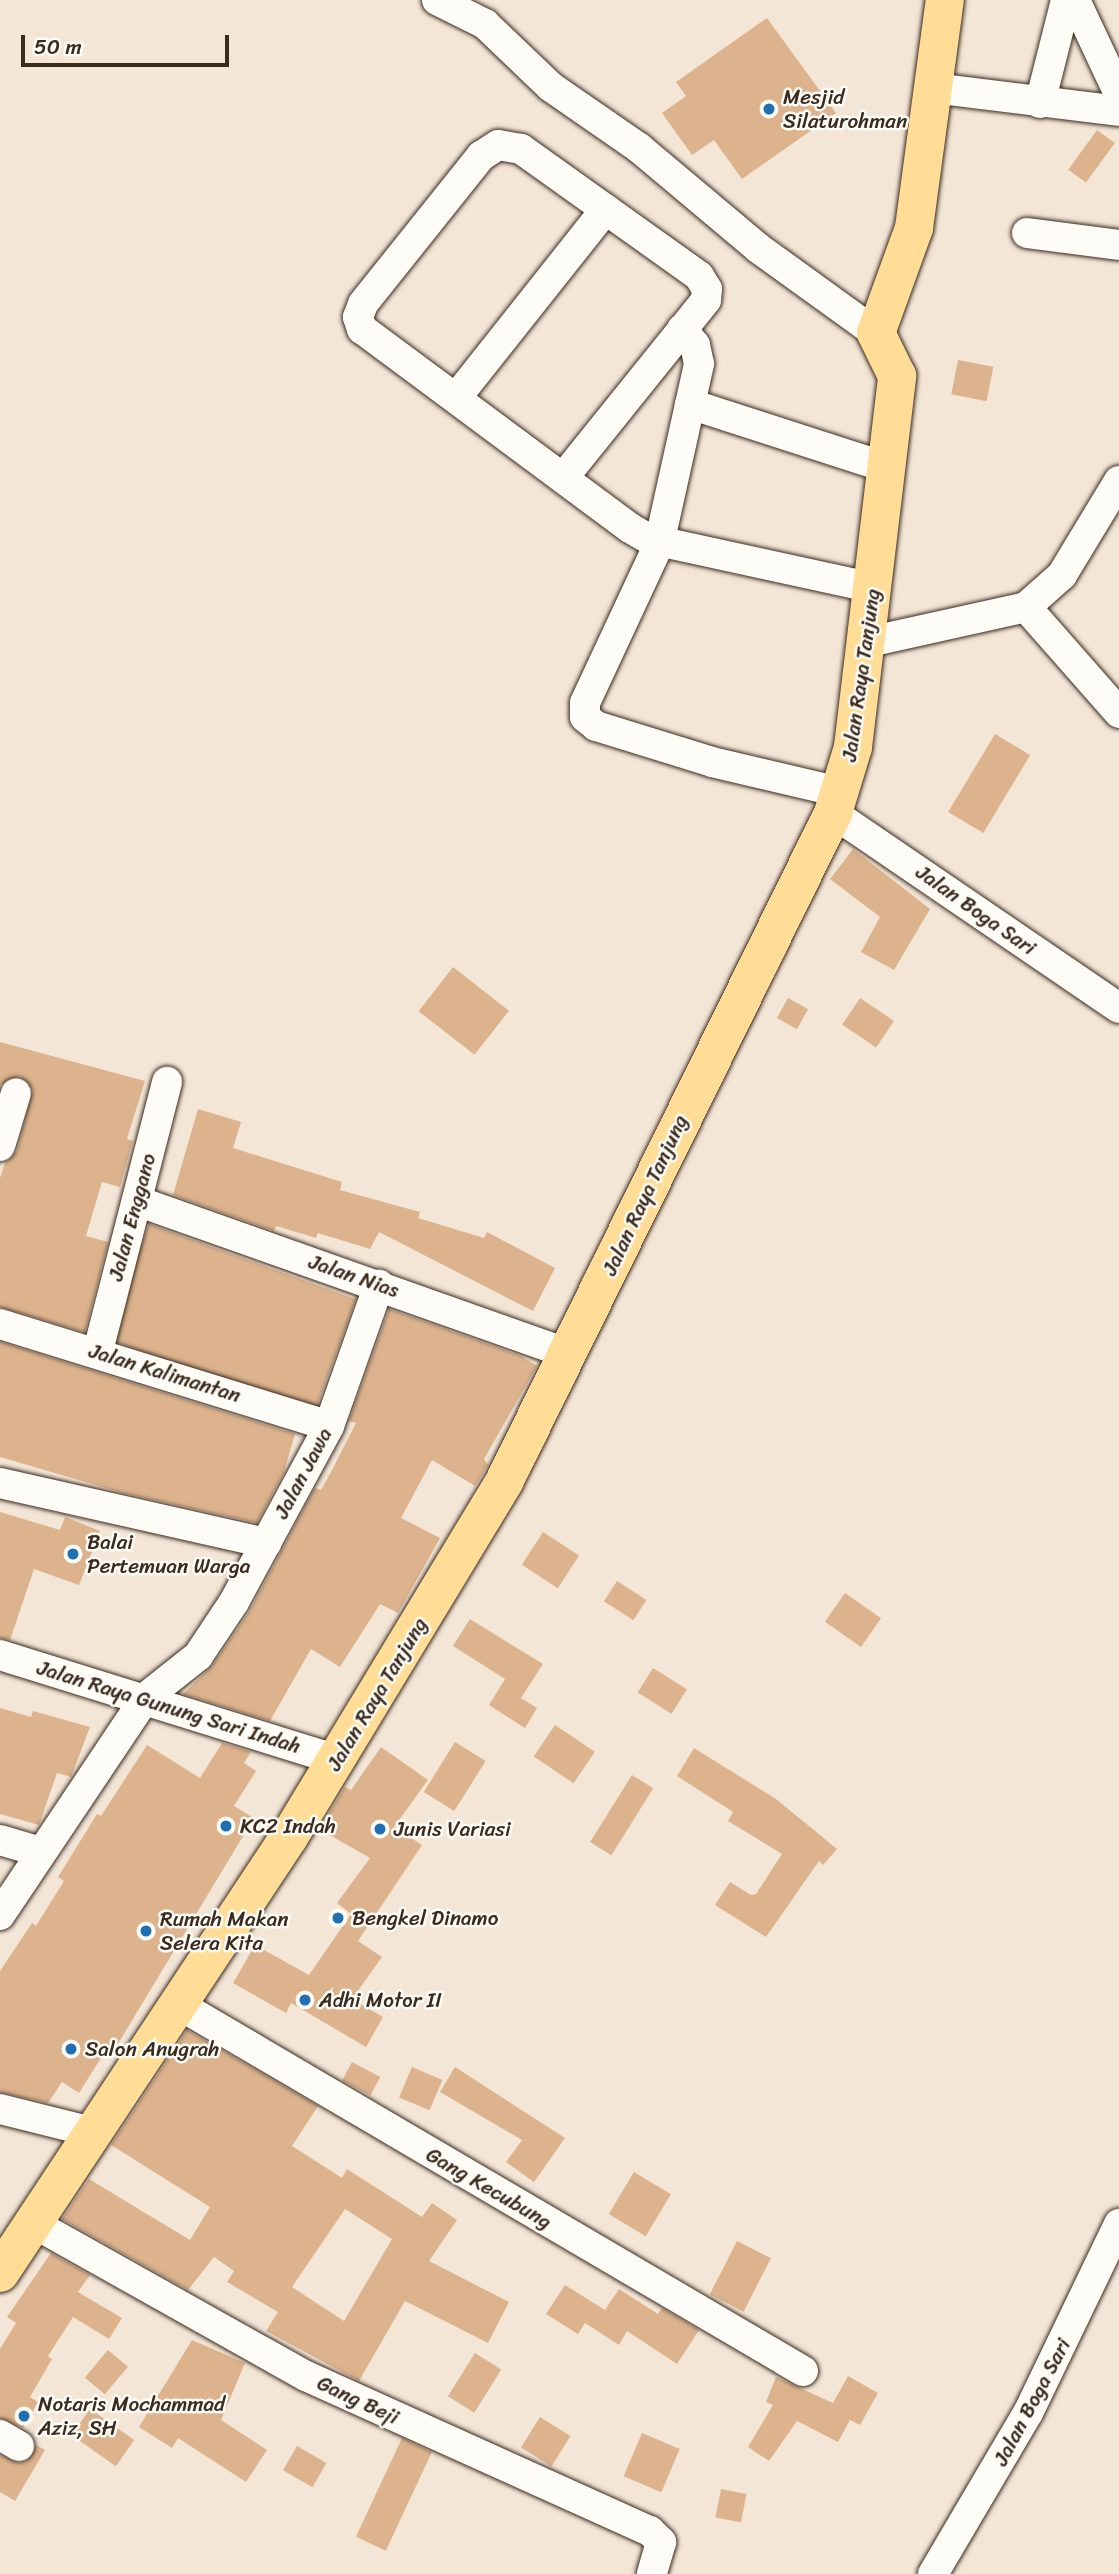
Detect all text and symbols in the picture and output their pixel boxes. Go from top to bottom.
scale bar [24,21,233,65]
text: 50 m [34,28,82,66]
place label: Mesjid Silaturohman [783,84,907,134]
marker: Mesjid Silaturohman [761,101,777,117]
street label: Jalan Raya Tanjung [836,586,886,764]
street label: Jalan Boga Sari [910,859,1042,961]
street label: Jalan Raya Tanjung [596,1110,694,1280]
street label: Jalan Enggano [103,1151,161,1283]
street label: Jalan Nias [305,1249,403,1303]
street label: Jalan Kalimantan [86,1338,244,1408]
street label: Jalan Jawa [269,1423,337,1523]
place label: Balai Pertemuan Warga [87,1529,250,1579]
marker: Balai Pertemuan Warga [65,1546,81,1562]
street label: Jalan Raya Tanjung [321,1612,433,1776]
street label: Jalan Raya Gunung Sari Indah [34,1655,304,1759]
place label: KC2 Indah [240,1813,336,1839]
place label: Junis Variasi [394,1816,509,1842]
marker: KC2 Indah [218,1818,234,1834]
marker: Junis Variasi [372,1821,388,1837]
place label: Bengkel Dinamo [352,1905,498,1931]
place label: Rumah Makan Selera Kita [160,1906,288,1956]
marker: Bengkel Dinamo [330,1910,346,1926]
marker: Rumah Makan Selera Kita [138,1923,154,1939]
place label: Adhi Motor II [319,1987,443,2013]
marker: Adhi Motor II [297,1992,313,2008]
place label: Salon Anugrah [85,2036,219,2062]
marker: Salon Anugrah [63,2041,79,2057]
street label: Gang Kecubung [422,2142,556,2234]
street label: Jalan Boga Sari [987,2333,1077,2471]
street label: Gang Beji [313,2370,403,2430]
place label: Notaris Mochammad Aziz, SH [38,2391,225,2441]
marker: Notaris Mochammad Aziz, SH [16,2408,32,2424]

